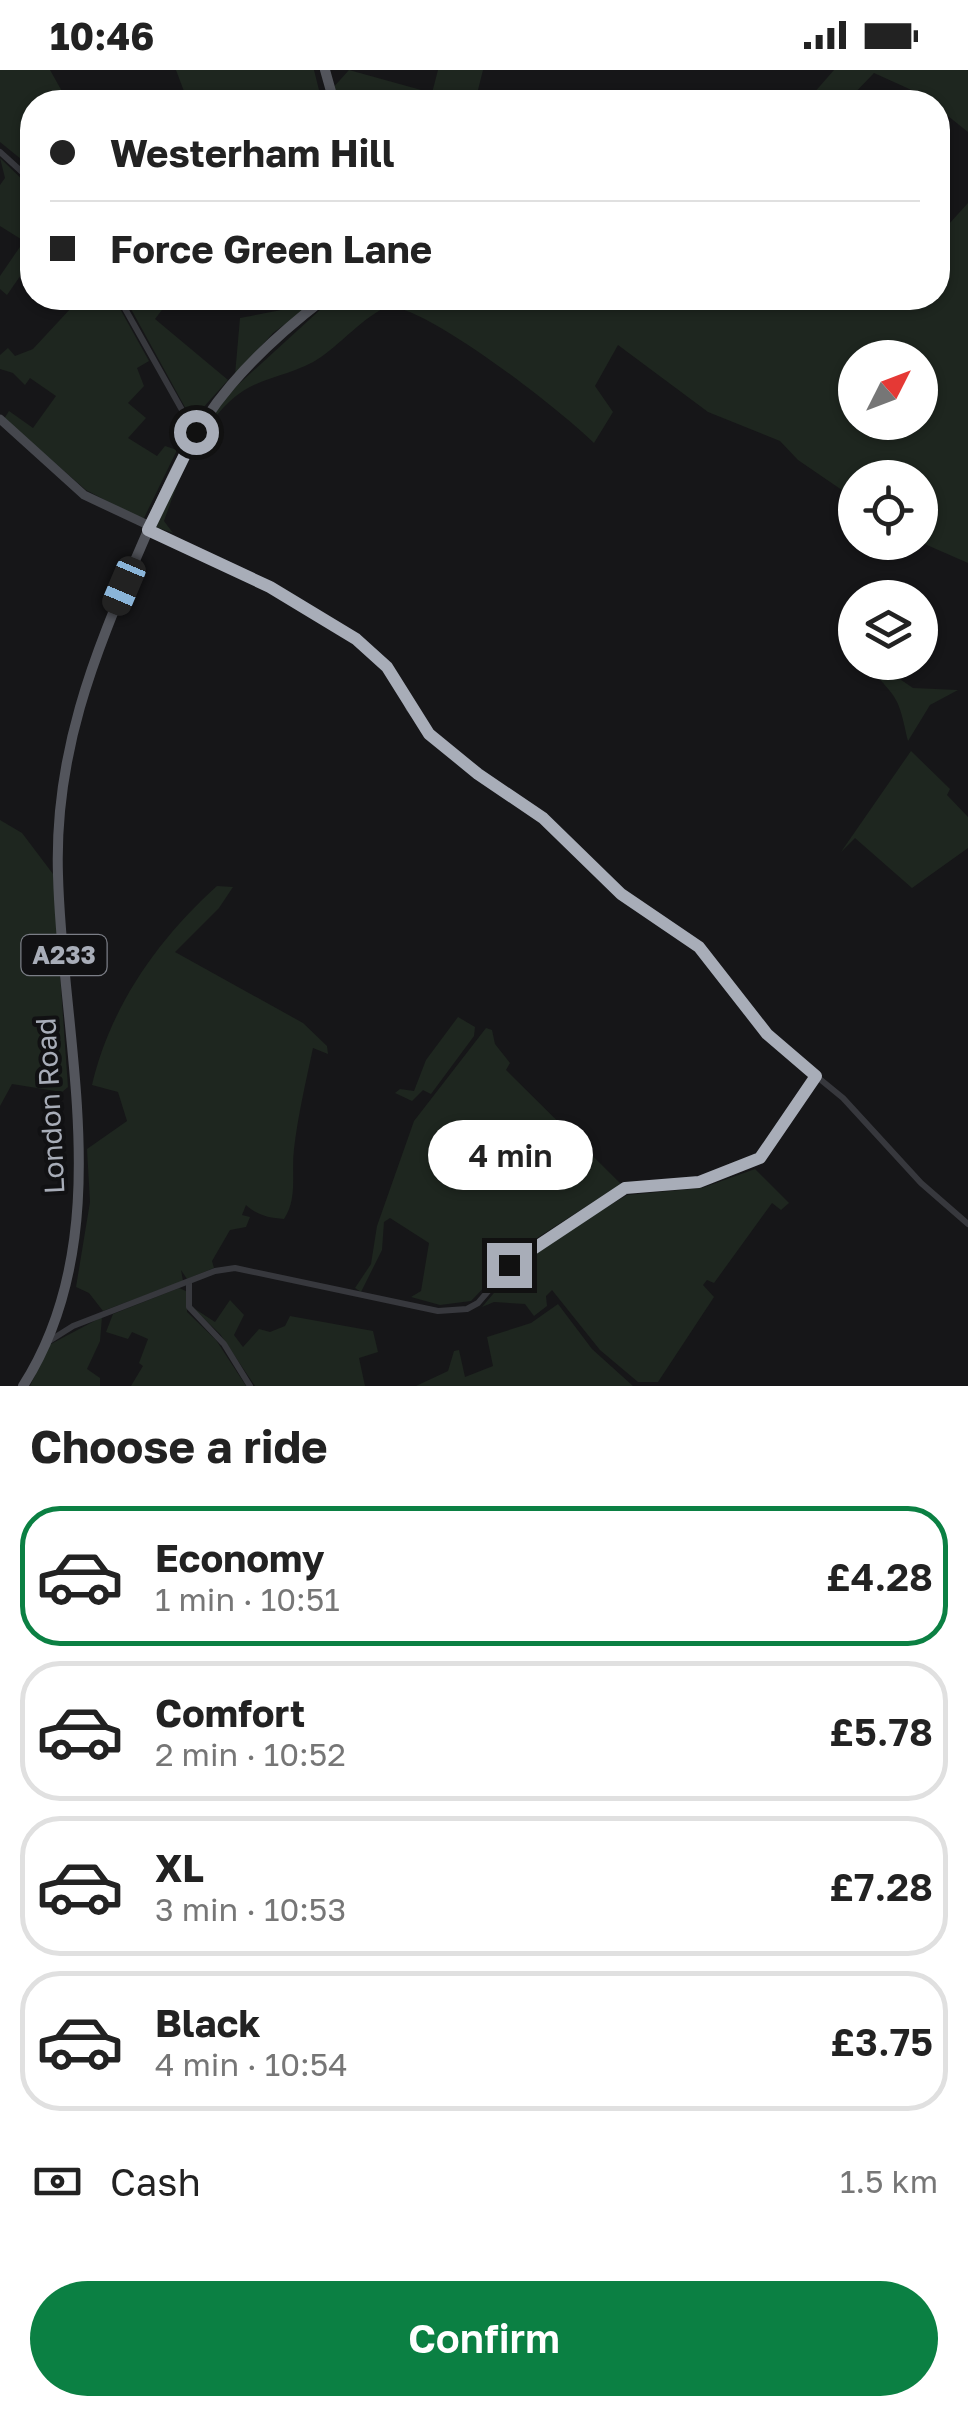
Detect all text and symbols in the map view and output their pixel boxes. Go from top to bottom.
text: 10:46 [50,13,154,58]
text: Westerham Hill [110,130,395,175]
text: Force Green Lane [110,226,432,271]
north arrow [838,340,938,440]
map controls [838,340,938,680]
route start [174,410,219,455]
button: locate [838,460,938,560]
car [98,553,150,619]
button: layers [838,580,938,680]
road number: A233 [22,935,106,975]
street label: London Road [28,1017,71,1195]
callout: 4 min [426,1120,592,1190]
text: 4 min [468,1136,553,1174]
route end [487,1243,532,1288]
text: Choose a ride [30,1419,328,1473]
icon: car [35,1531,125,1621]
text: Economy [155,1535,324,1580]
text: £4.28 [826,1554,933,1599]
text: 1 min · 10:51 [155,1580,340,1618]
icon: car [35,1686,125,1776]
text: Comfort [155,1690,305,1735]
text: £5.78 [829,1709,933,1754]
text: 2 min · 10:52 [155,1735,346,1773]
icon: car [35,1841,125,1931]
text: XL [155,1845,204,1890]
text: £7.28 [829,1864,933,1909]
text: 3 min · 10:53 [155,1890,346,1928]
icon: car [35,1996,125,2086]
text: Black [155,2000,260,2045]
text: £3.75 [830,2019,933,2064]
text: 4 min · 10:54 [155,2045,348,2083]
icon: cash [30,2154,85,2209]
text: Cash [110,2159,201,2204]
text: 1.5 km [840,2162,938,2200]
button: Confirm [30,2281,938,2396]

